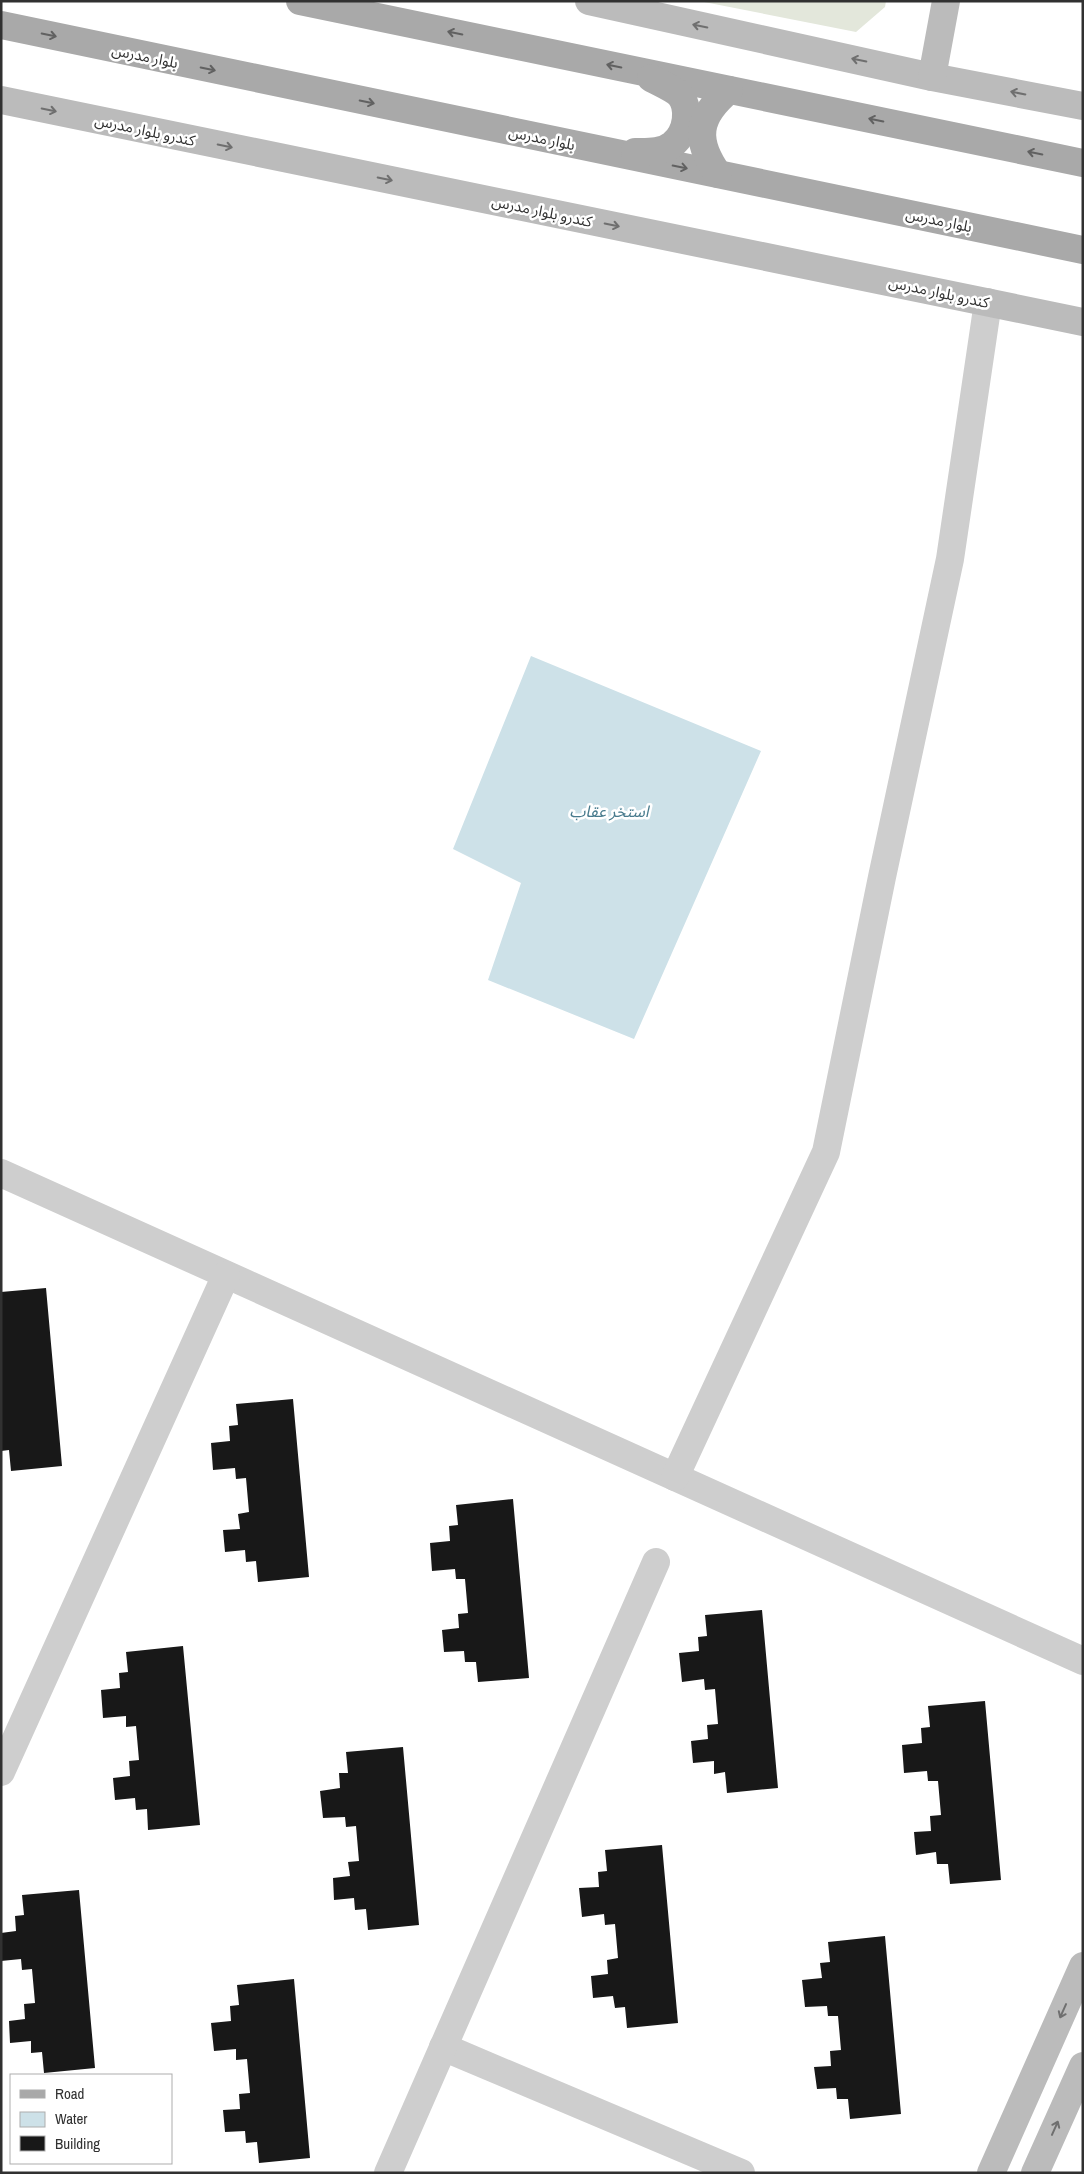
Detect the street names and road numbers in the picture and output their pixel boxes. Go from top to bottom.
street label: بلوار مدرس [110,39,180,73]
street label: کندرو بلوار مدرس [93,109,198,151]
street label: بلوار مدرس [507,121,577,155]
street label: کندرو بلوار مدرس [490,190,595,232]
street label: بلوار مدرس [904,203,974,237]
street label: کندرو بلوار مدرس [887,271,992,313]

